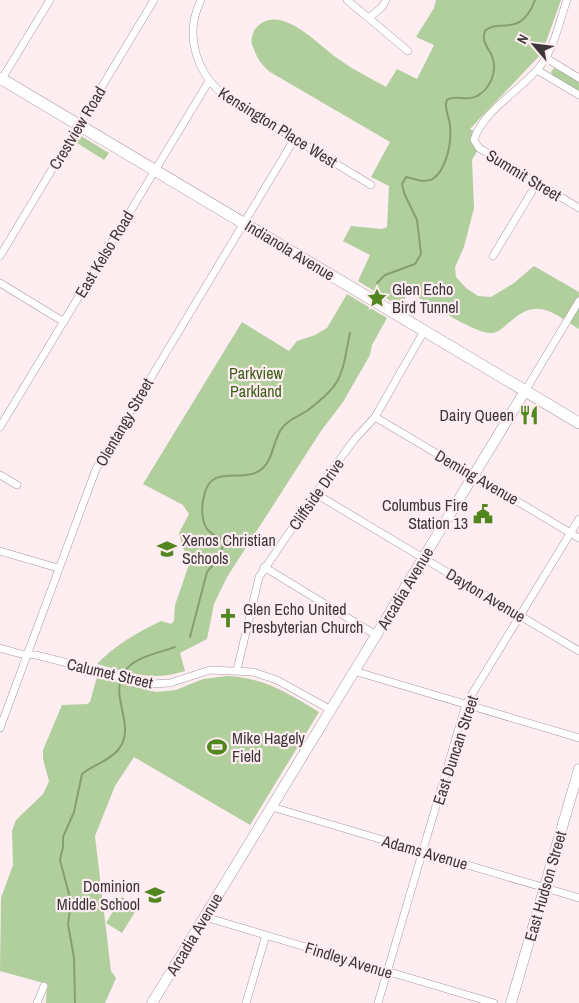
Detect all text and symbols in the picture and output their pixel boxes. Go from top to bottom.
north arrow [509,20,559,70]
text: N [513,31,532,47]
street label: Crestview Road [44,82,110,174]
street label: Kensington Place West [214,82,342,173]
street label: Summit Street [482,144,566,206]
street label: East Kelso Road [69,206,139,302]
street label: Indianola Avenue [241,215,339,285]
place label: Glen Echo Bird Tunnel [392,278,459,318]
place icon: Glen Echo Bird Tunnel [366,287,388,309]
park label: Parkview Parkland [229,362,284,402]
street label: Olentangy Street [90,374,158,470]
place label: Dairy Queen [440,404,514,426]
restaurant icon: Dairy Queen [518,404,540,426]
street label: Deming Avenue [431,444,523,510]
street label: Cliffside Drive [283,454,349,534]
place label: Columbus Fire Station 13 [382,494,468,534]
public building icon: Columbus Fire Station 13 [472,503,494,525]
place label: Xenos Christian Schools [182,529,276,569]
school or university icon: Xenos Christian Schools [156,538,178,560]
street label: Arcadia Avenue [371,543,438,634]
street label: Dayton Avenue [442,563,530,627]
place label: Glen Echo United Presbyterian Church [243,598,363,638]
church icon: Glen Echo United Presbyterian Church [217,607,239,629]
street label: Calumet Street [65,652,155,694]
street label: East Duncan Street [427,692,483,808]
place label: Mike Hagely Field [232,727,305,767]
sports icon: Mike Hagely Field [206,736,228,758]
street label: East Hudson Street [519,828,571,944]
street label: Adams Avenue [379,829,470,875]
place label: Dominion Middle School [57,875,140,915]
school or university icon: Dominion Middle School [144,884,166,906]
street label: Arcadia Avenue [160,889,227,980]
street label: Findley Avenue [303,936,395,984]

